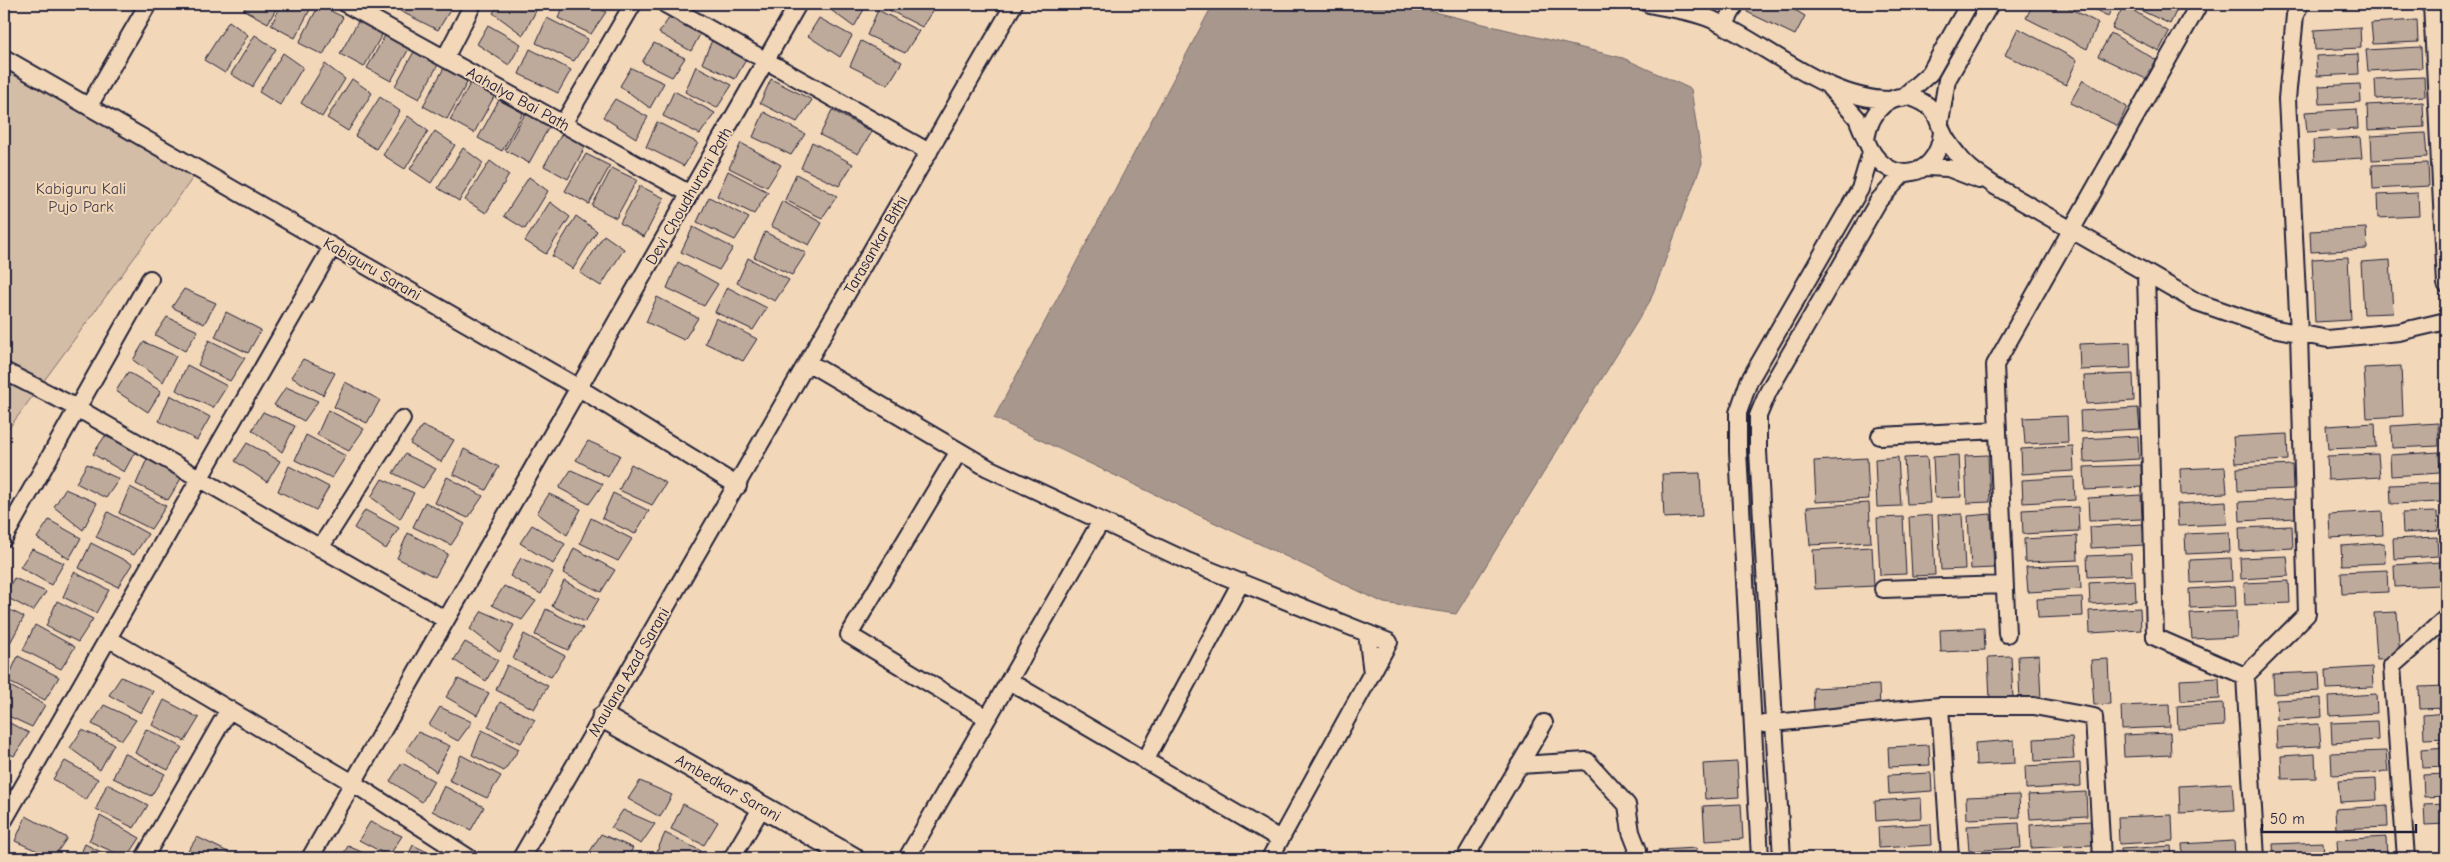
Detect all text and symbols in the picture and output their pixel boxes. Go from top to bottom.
street label: Aahalya Bai Path [463,63,573,135]
street label: Devi Choudhurani Path [642,124,736,268]
park label: Kabiguru Kali Pujo Park [36,180,126,216]
street label: Tarasankar Bithi [840,193,912,297]
street label: Kabiguru Sarani [320,234,424,304]
street label: Maulana Azad Sarani [585,604,673,740]
street label: Ambedkar Sarani [672,750,784,826]
scale bar [2262,802,2416,834]
text: 50 m [2270,810,2305,828]

